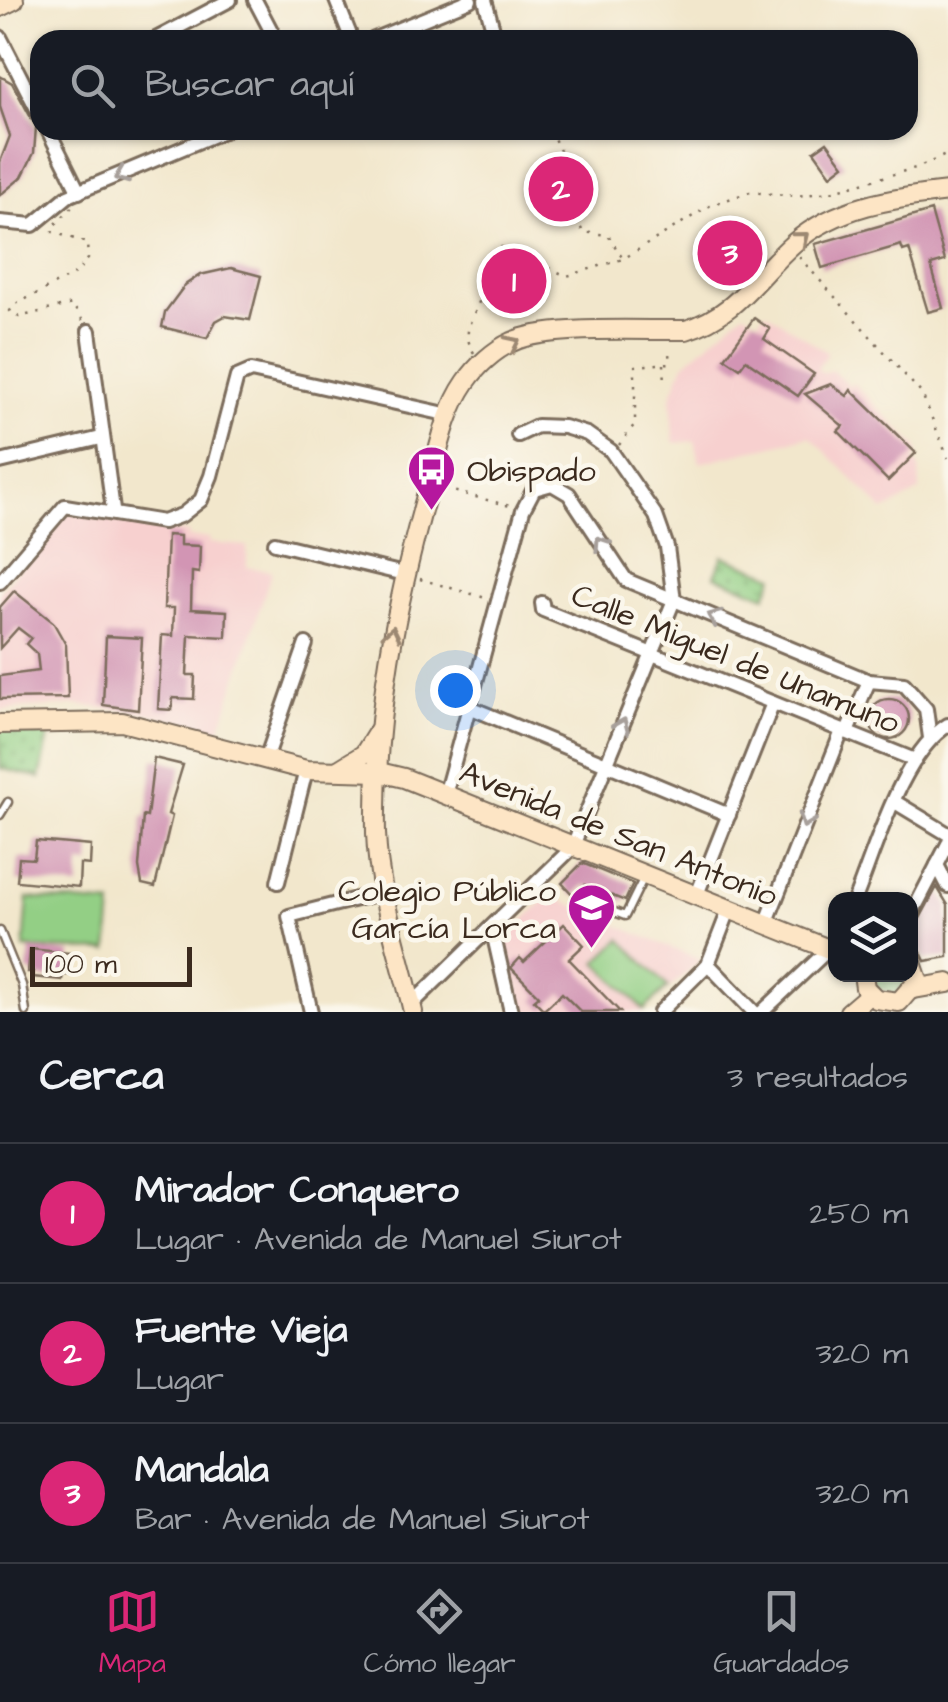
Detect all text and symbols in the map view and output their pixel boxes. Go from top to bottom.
search box [30,30,918,140]
icon: search [65,58,120,113]
text: Buscar aquí [145,59,354,111]
pin: 2 [528,152,594,226]
one-way arrow [113,164,131,184]
pin: 3 [698,216,762,290]
one-way arrow [790,232,808,250]
pin: 1 [482,244,546,318]
one-way arrow [503,336,521,356]
bus stop icon: Obispado [406,444,458,512]
place label: Obispado [467,449,596,494]
one-way arrow [595,535,613,554]
street label: Calle Miguel de Unamuno [565,573,906,746]
one-way arrow [706,609,724,629]
one-way arrow [380,625,401,642]
your location [430,665,481,716]
one-way arrow [610,717,630,735]
street label: Avenida de San Antonio [453,750,784,919]
one-way arrow [798,812,818,829]
place label: Colegio Público García Lorca [338,869,556,951]
school or university icon: Colegio Público García Lorca [565,882,617,950]
map controls [828,892,918,982]
button: layers [828,892,918,982]
scale bar [30,942,192,986]
text: 100 m [45,945,117,984]
text: Cerca [40,1048,164,1106]
text: 3 resultados [727,1055,908,1100]
text: Mirador Conquero [135,1165,459,1217]
text: 1 [70,1191,75,1236]
text: 250 m [809,1191,908,1236]
text: Lugar · Avenida de Manuel Siurot [135,1217,622,1262]
text: Fuente Vieja [135,1305,348,1357]
text: 2 [63,1331,82,1376]
text: 320 m [816,1331,908,1376]
text: Lugar [135,1357,224,1402]
text: Mandala [135,1445,269,1497]
text: 3 [64,1471,81,1516]
text: 320 m [816,1471,908,1516]
text: Bar · Avenida de Manuel Siurot [135,1497,590,1542]
tab: Mapa [99,1584,166,1683]
tab: Cómo llegar [363,1584,516,1683]
tab: Guardados [713,1584,849,1683]

